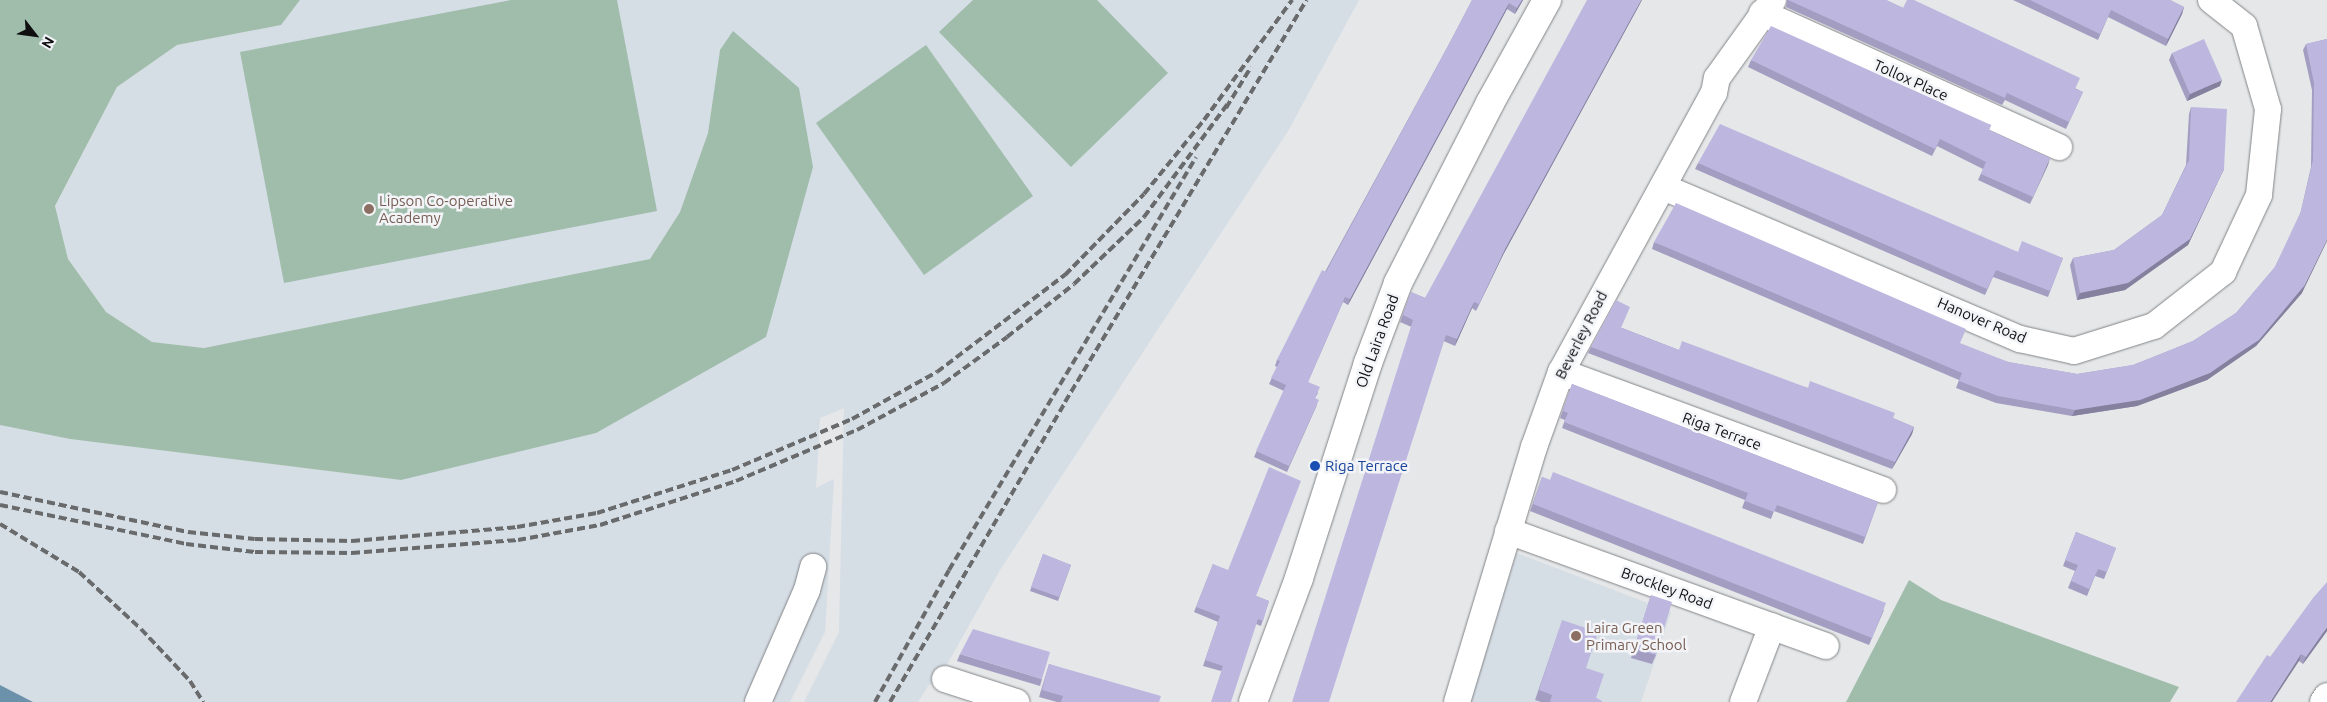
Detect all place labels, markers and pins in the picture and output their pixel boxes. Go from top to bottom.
place label: Lipson Co-operative Academy [379,191,513,226]
marker: Lipson Co-operative Academy [363,203,375,215]
place label: Riga Terrace [1325,457,1408,475]
marker: Riga Terrace [1309,460,1321,472]
place label: Laira Green Primary School [1586,618,1687,653]
marker: Laira Green Primary School [1570,630,1582,642]

